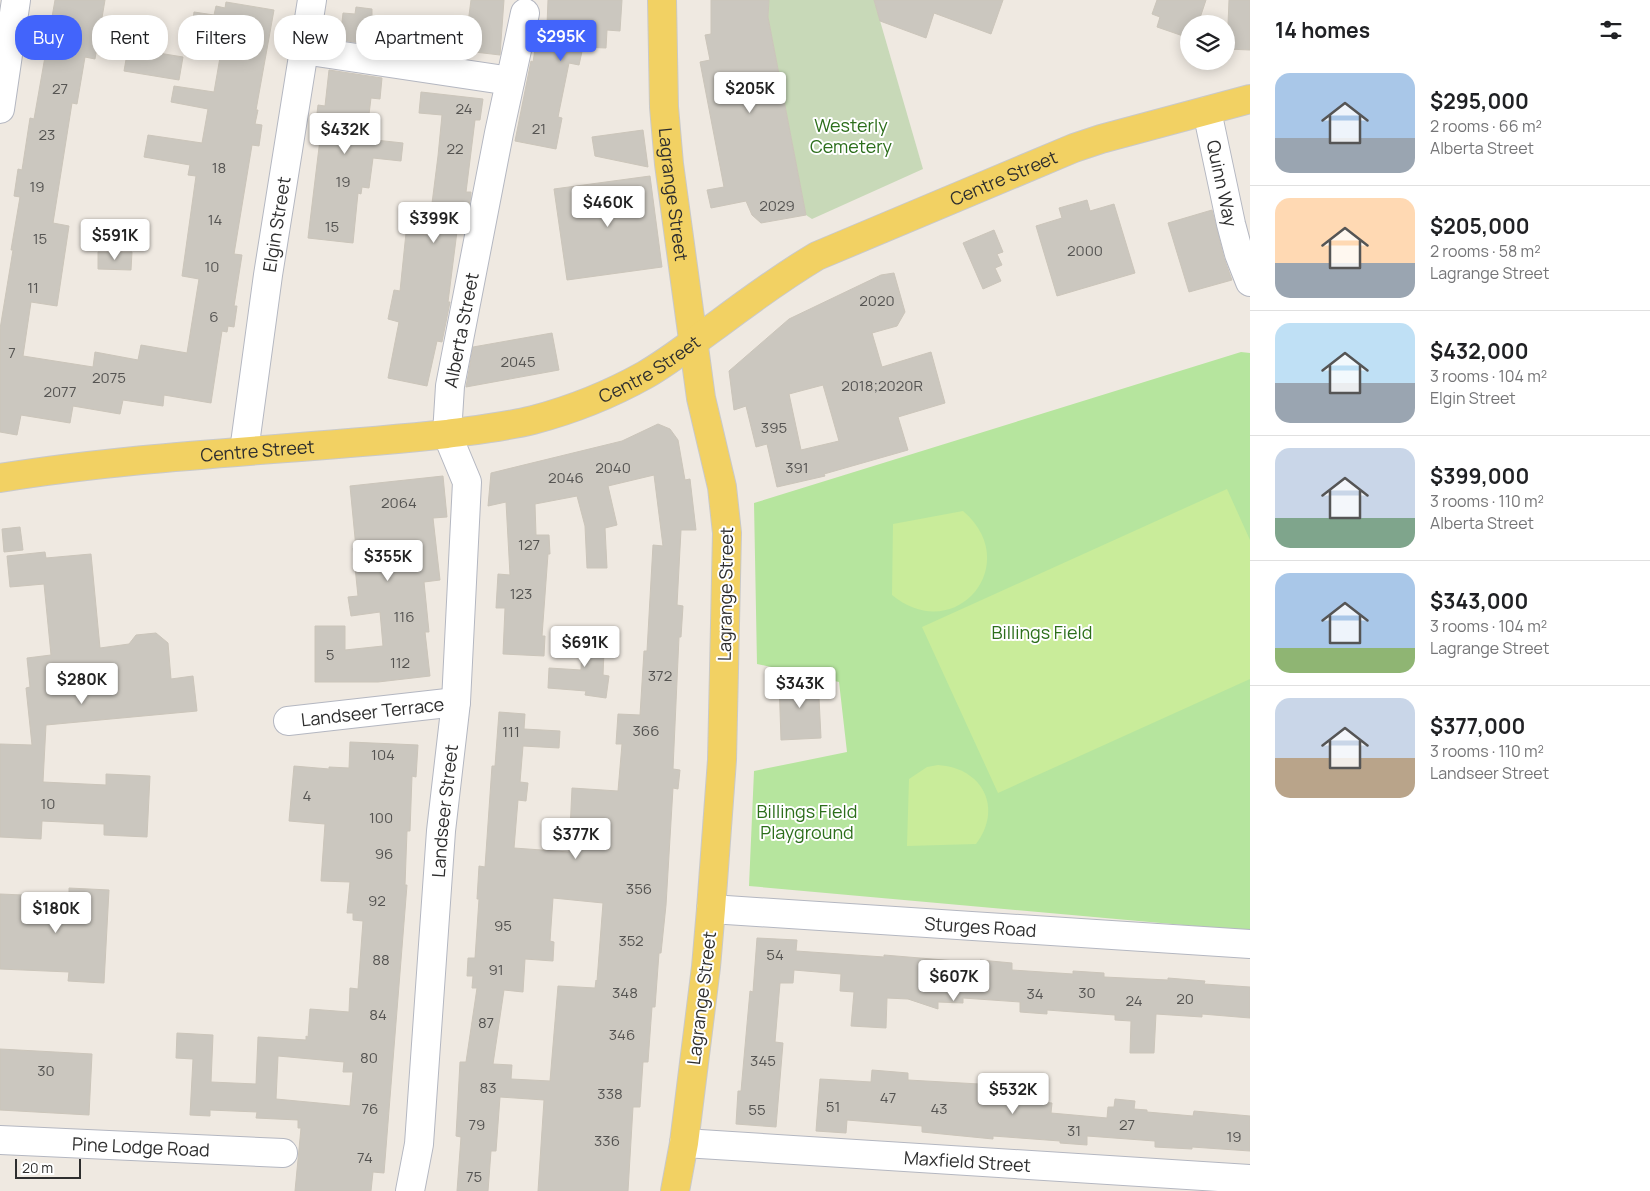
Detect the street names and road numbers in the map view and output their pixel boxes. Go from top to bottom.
street label: Lagrange Street [654,127,694,263]
street label: Quinn Way [1201,138,1243,229]
street label: Centre Street [946,144,1061,211]
street label: Elgin Street [257,175,296,274]
street label: Alberta Street [438,270,484,390]
street label: Centre Street [595,329,705,408]
street label: Centre Street [199,434,315,467]
street label: Lagrange Street [712,527,738,661]
street label: Landseer Terrace [300,691,445,731]
street label: Landseer Street [426,743,463,878]
street label: Sturges Road [924,911,1037,942]
street label: Lagrange Street [681,930,721,1066]
street label: Pine Lodge Road [71,1131,210,1162]
street label: Maxfield Street [903,1145,1032,1177]

